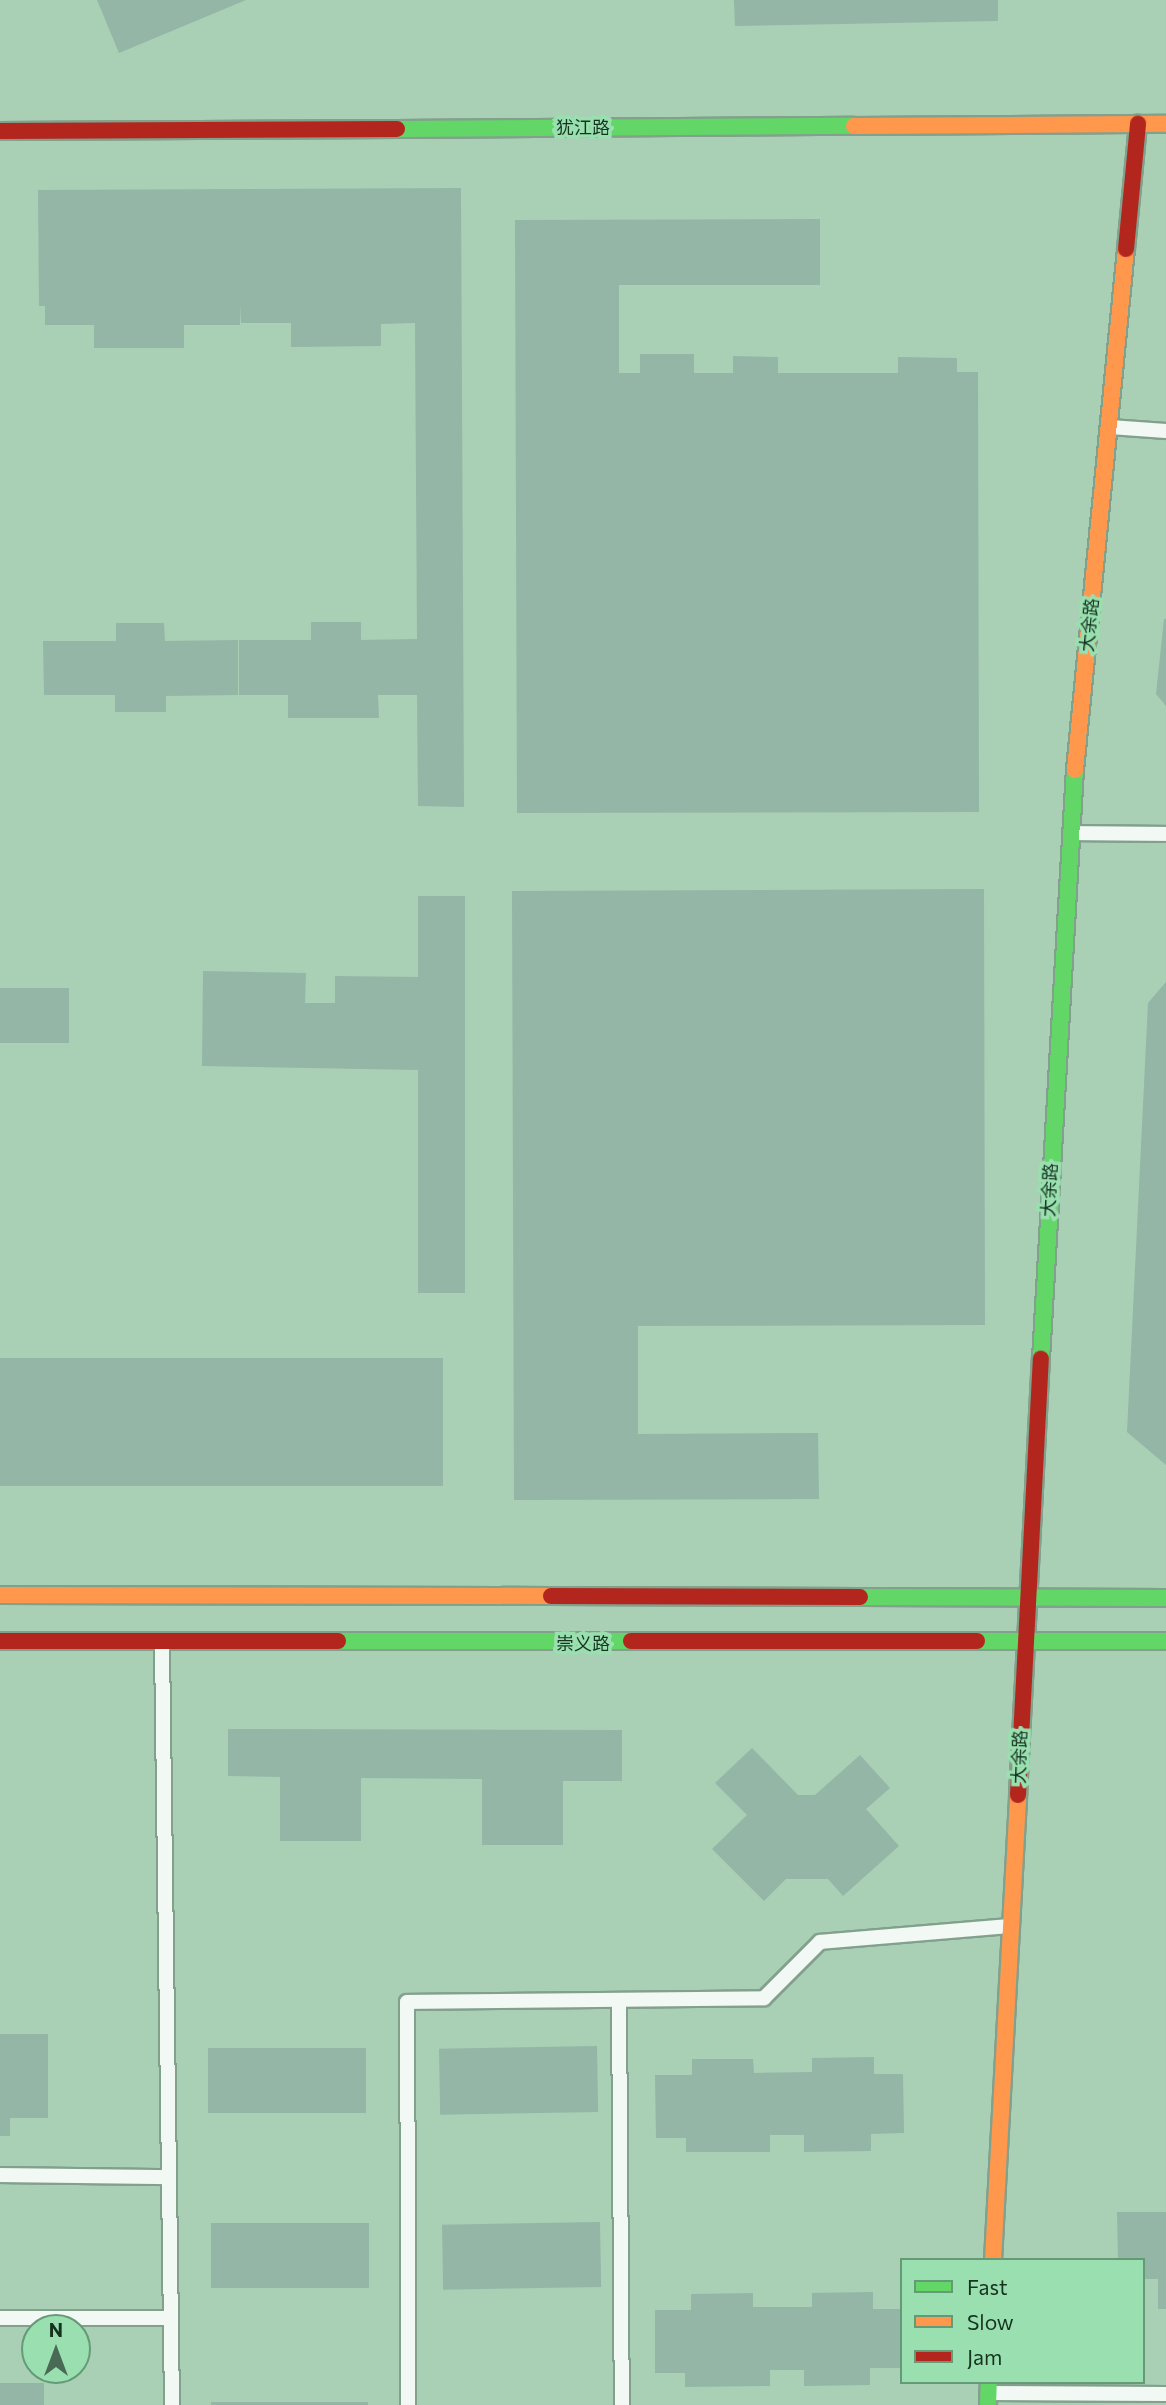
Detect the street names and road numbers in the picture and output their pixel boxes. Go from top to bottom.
street label: 犹江路 [556,116,610,138]
street label: 大余路 [1075,597,1103,653]
street label: 大余路 [1037,1162,1061,1218]
street label: 崇义路 [556,1632,610,1654]
street label: 大余路 [1007,1730,1031,1784]

